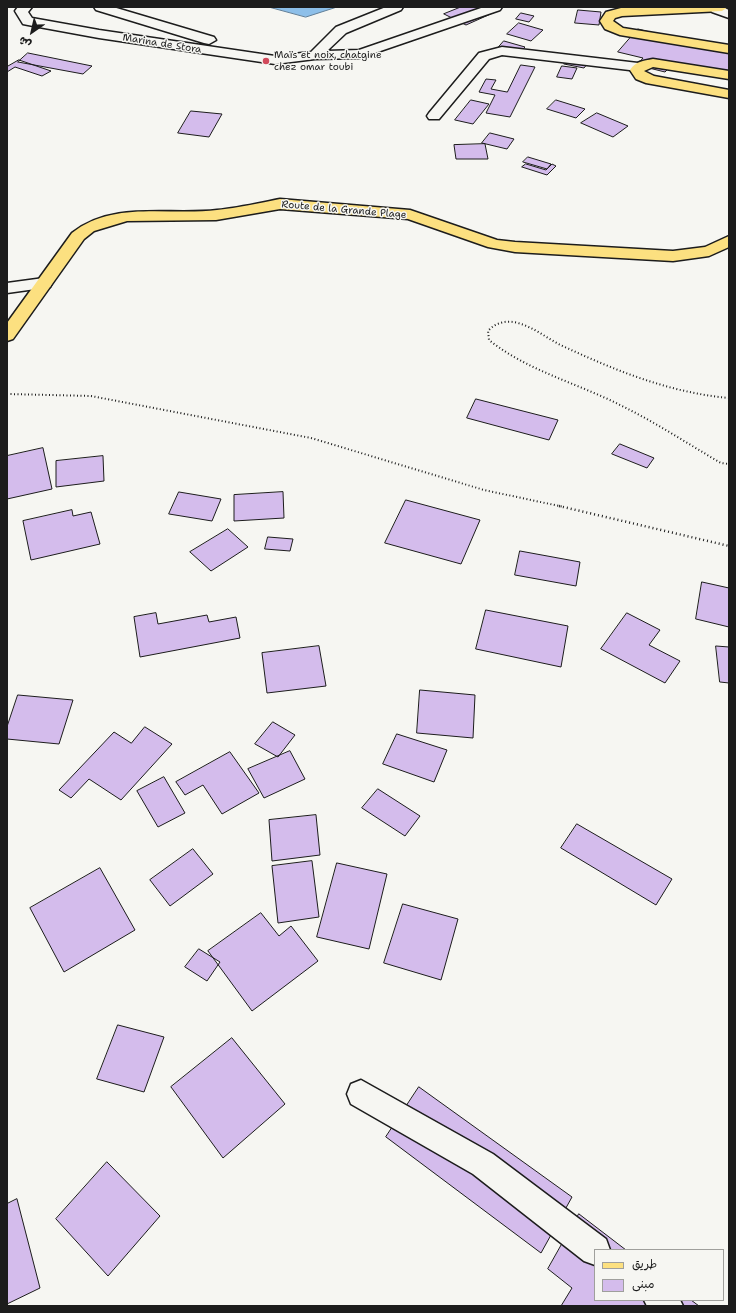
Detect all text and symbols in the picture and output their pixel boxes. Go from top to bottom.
north arrow [12,12,52,52]
street label: Marina de Stora [122,32,202,56]
text: ش [16,33,34,52]
place label: Maïs et noix, chatgine chez omar toubi [274,49,382,72]
marker: Maïs et noix, chatgine chez omar toubi [261,56,271,66]
street label: Route de la Grande Plage [281,199,407,221]
legend [594,1249,724,1301]
text: طريق [632,1256,657,1272]
text: مبنى [632,1276,655,1292]

